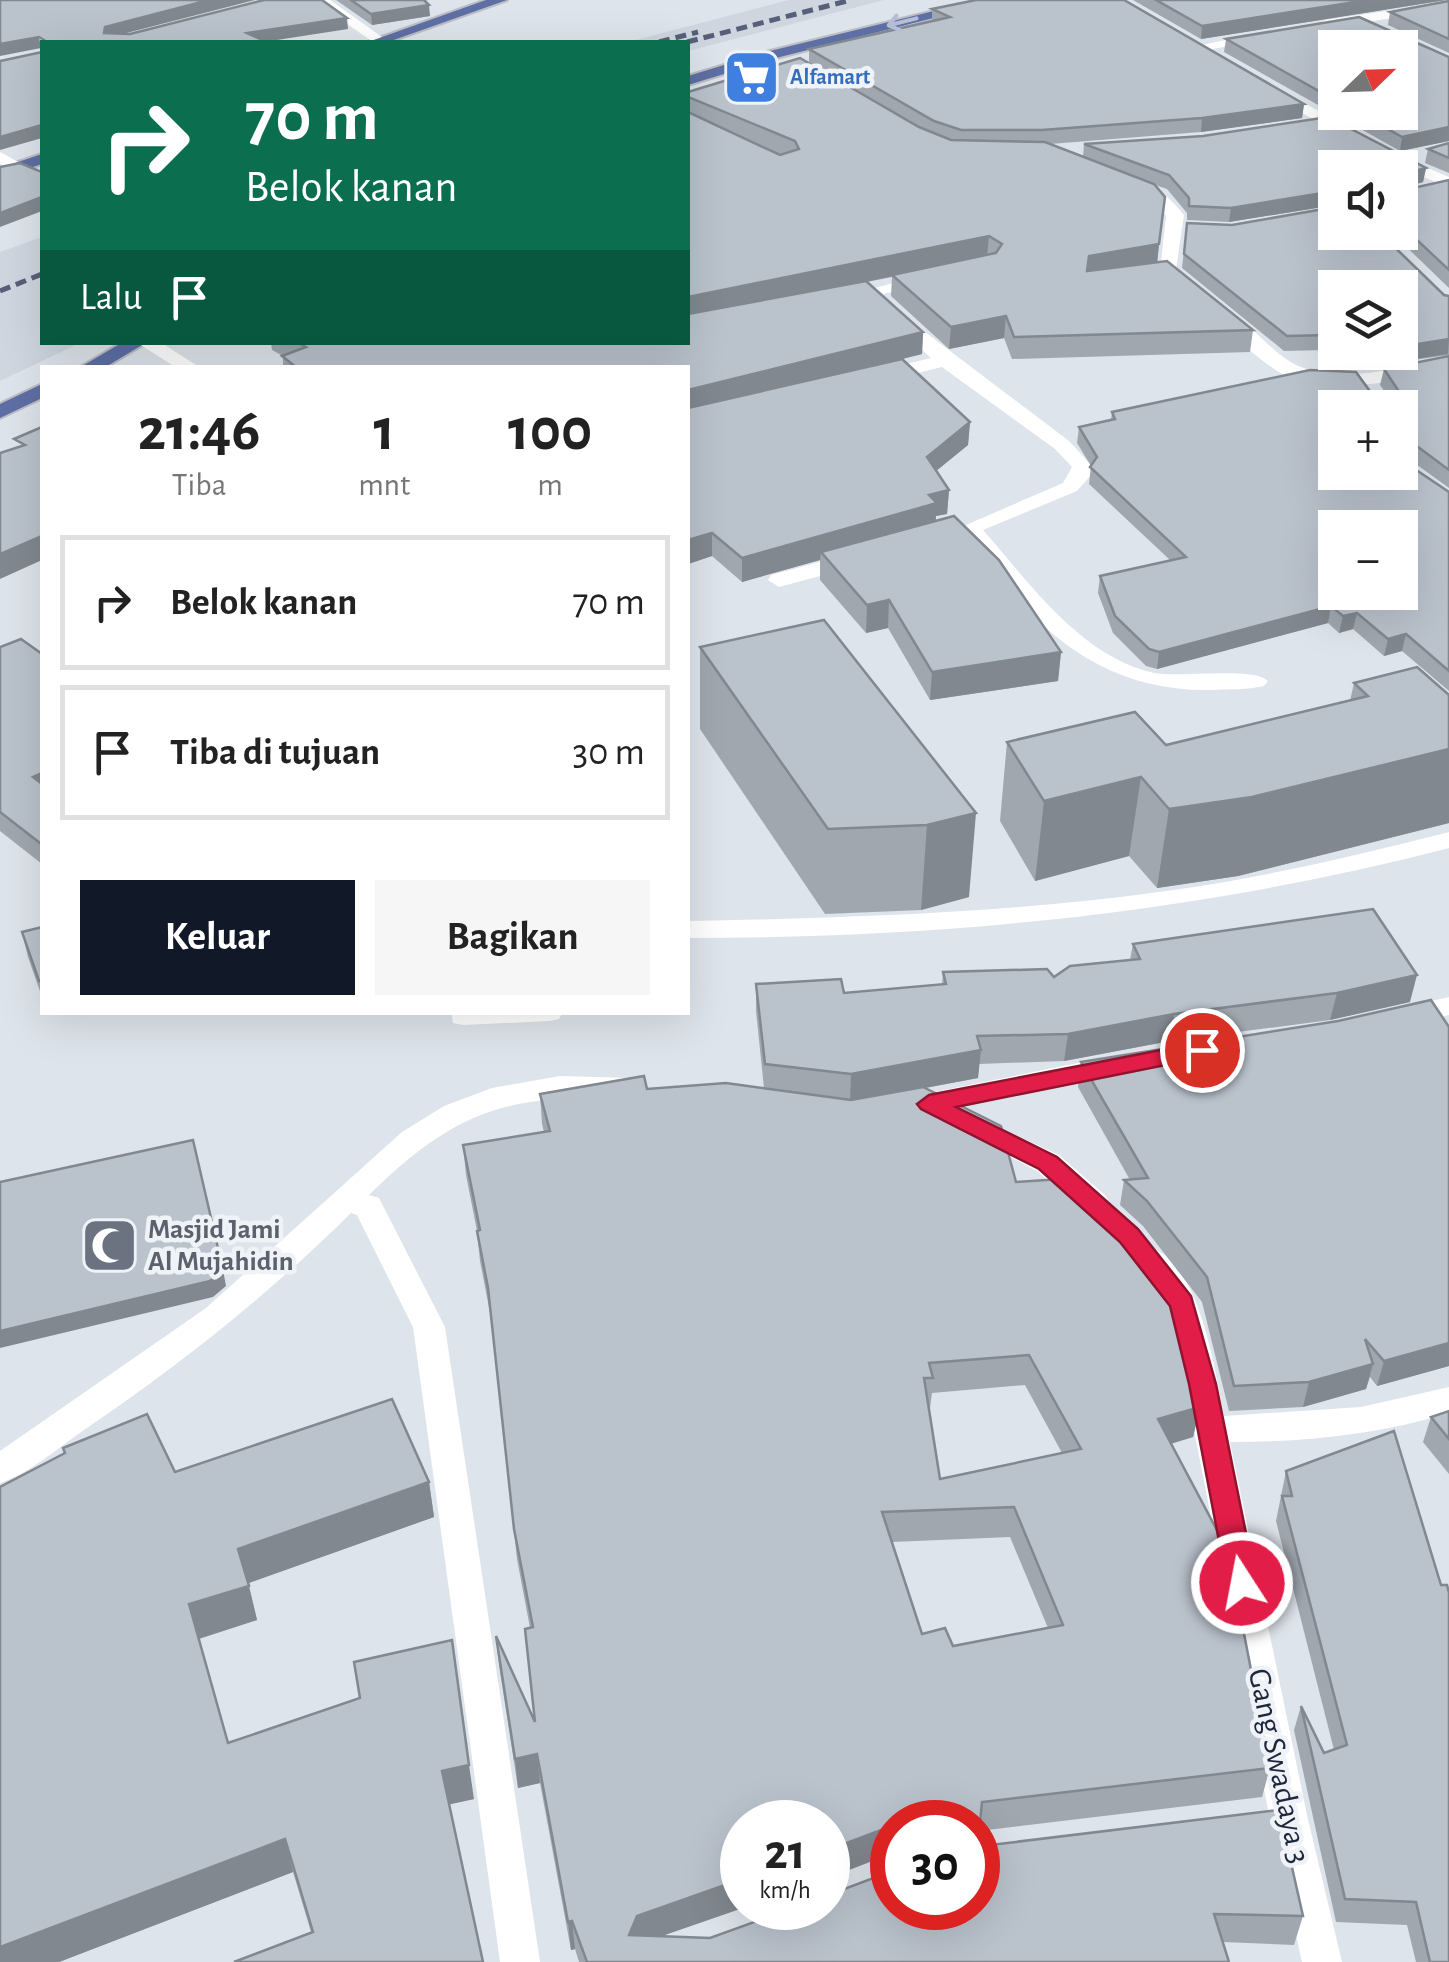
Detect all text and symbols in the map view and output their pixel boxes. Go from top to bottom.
one-way arrow [887,14,919,32]
north arrow [1318,30,1418,130]
map controls [1318,30,1418,610]
supermarket icon: Alfamart [721,47,781,107]
place label: Alfamart [790,66,871,88]
icon: right [80,80,210,210]
text: 70 m [245,83,379,153]
button: sound [1318,150,1418,250]
text: Belok kanan [245,165,457,210]
icon: arrive [162,270,217,325]
button: layers [1318,270,1418,370]
text: Lalu [80,279,142,317]
button: + [1318,390,1418,490]
text: 21:46 [138,401,261,461]
text: 1 [374,401,395,461]
text: 100 [508,401,592,461]
text: Tiba [172,469,226,501]
text: mnt [358,469,410,501]
text: m [537,469,563,501]
button: − [1318,510,1418,610]
icon: right [85,575,140,630]
text: Belok kanan [170,584,357,622]
text: 70 m [572,584,645,622]
icon: arrive [85,725,140,780]
text: Tiba di tujuan [170,734,380,772]
text: 30 m [573,734,645,772]
button: Keluar [80,880,355,995]
button: Bagikan [375,880,650,995]
pin [1160,1008,1245,1093]
icon: arrive [1175,1023,1230,1078]
mosque icon: Masjid Jami Al Mujahidin [79,1216,139,1276]
place label: Masjid Jami Al Mujahidin [148,1216,294,1276]
position arrow [1190,1531,1294,1635]
street label: Gang Swadaya 3 [1243,1666,1315,1866]
speed limit sign: 30 [870,1800,1000,1930]
text: 21 [764,1828,806,1878]
text: km/h [759,1878,811,1903]

